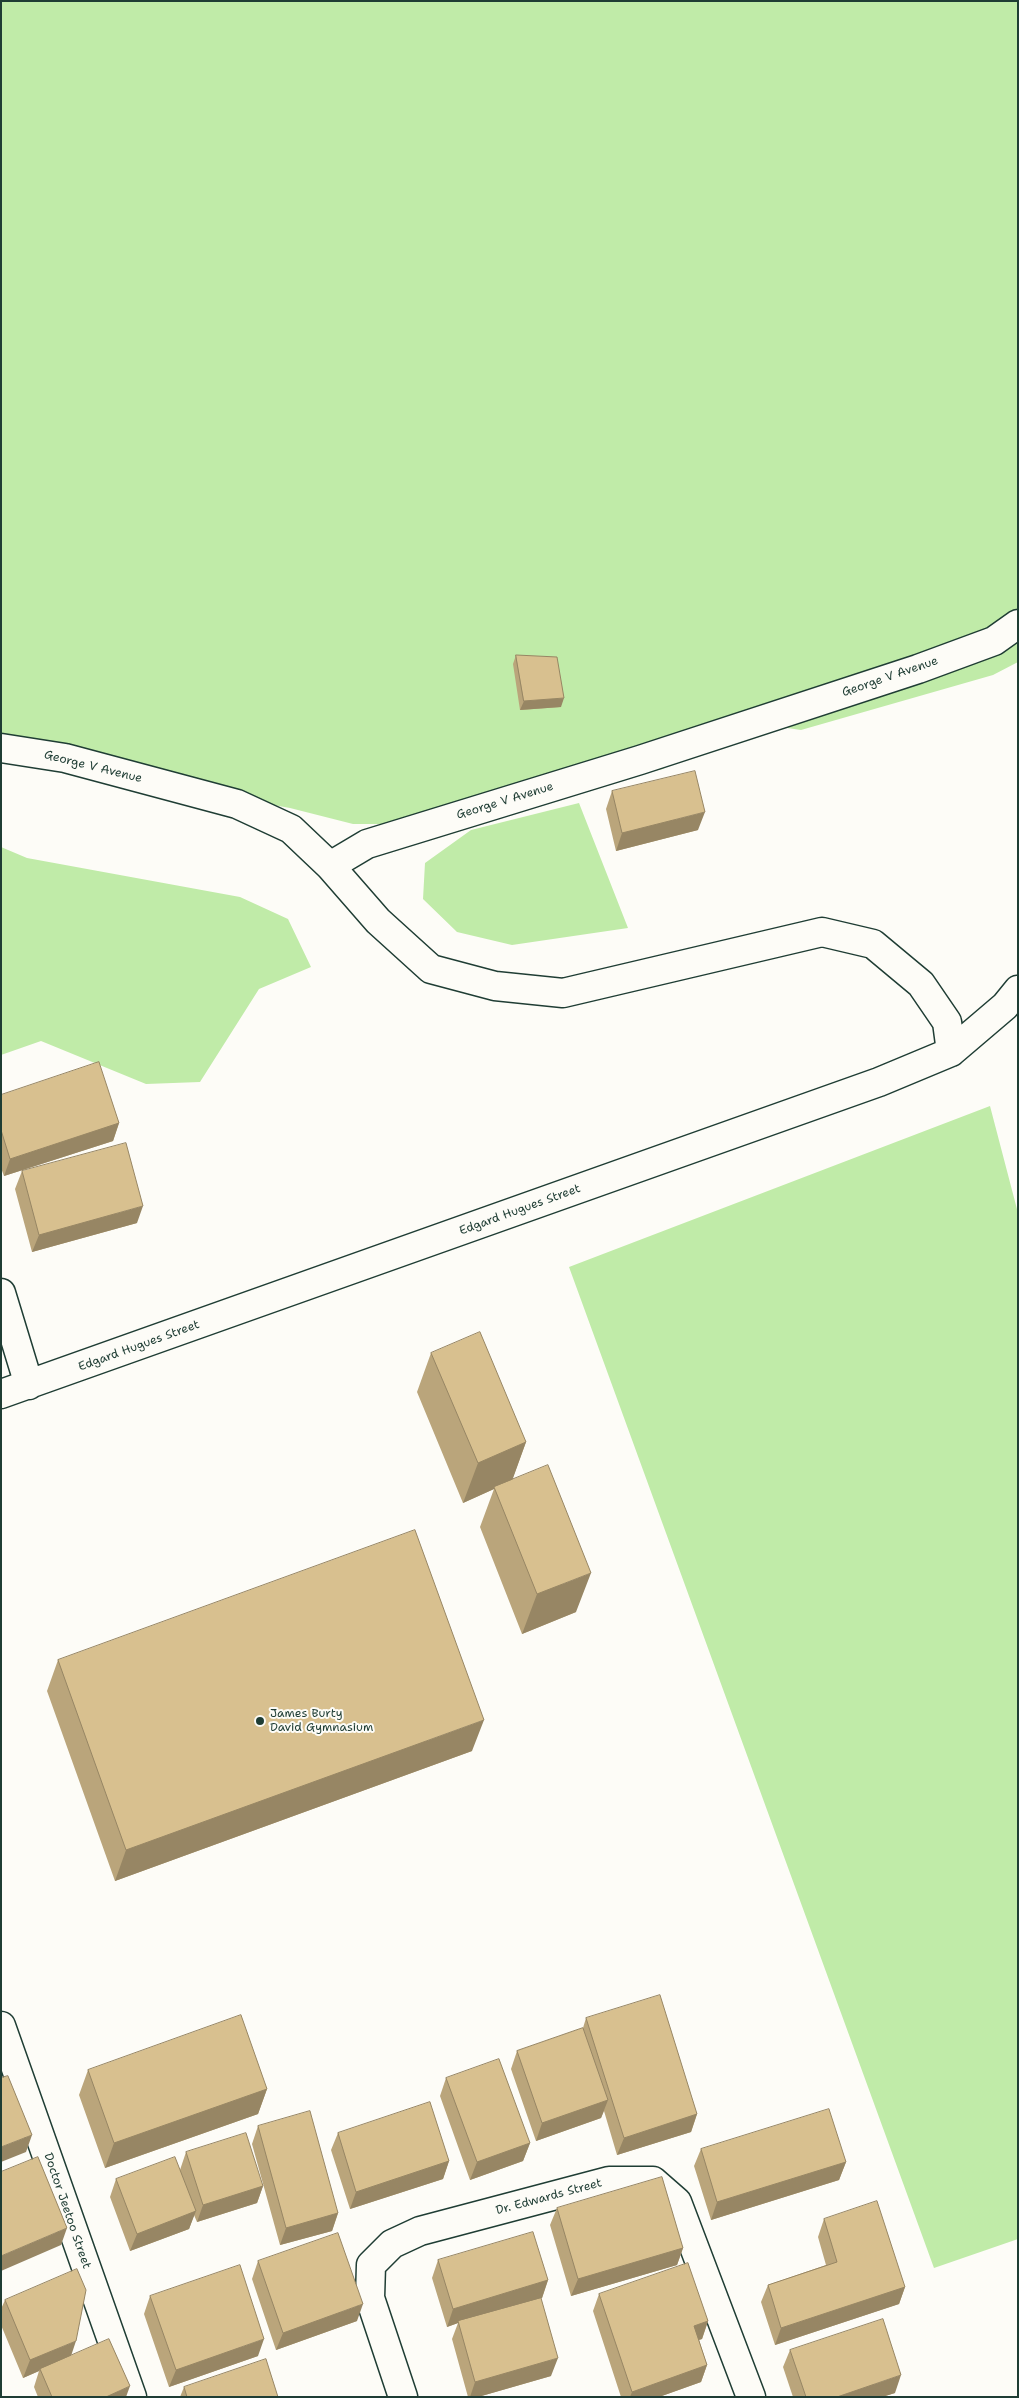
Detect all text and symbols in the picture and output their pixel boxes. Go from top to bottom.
street label: George V Avenue [840,654,940,700]
street label: George V Avenue [42,748,144,786]
street label: George V Avenue [455,779,555,823]
street label: Edgard Hugues Street [458,1181,582,1239]
street label: Edgard Hugues Street [77,1317,201,1375]
place label: James Burty David Gymnasium [270,1707,373,1735]
marker: James Burty David Gymnasium [254,1715,266,1727]
street label: Doctor Jeetoo Street [40,2151,94,2271]
street label: Dr. Edwards Street [494,2176,604,2218]

